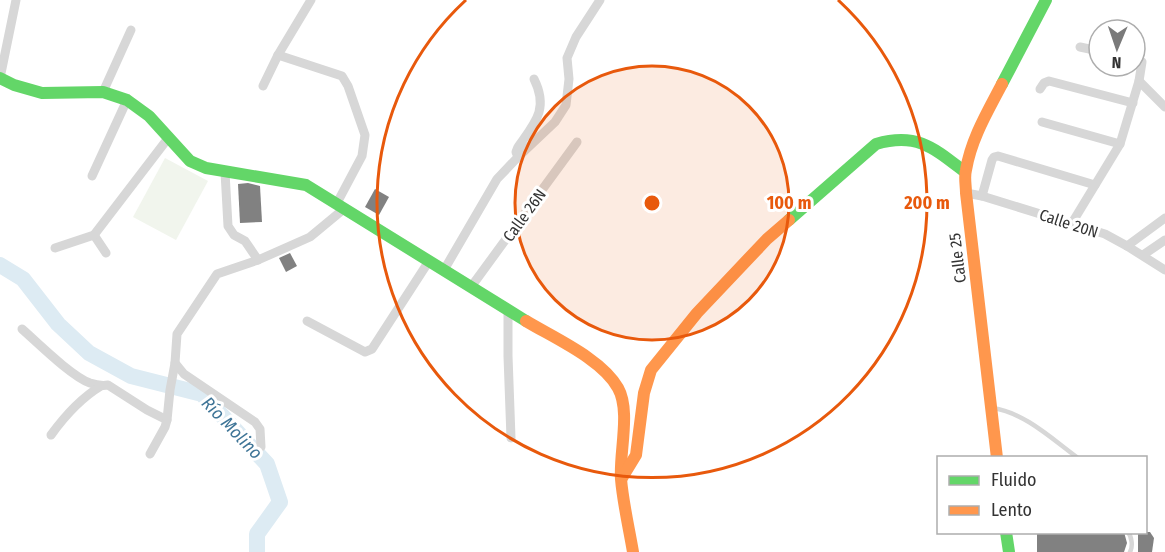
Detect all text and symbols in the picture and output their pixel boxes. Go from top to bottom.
north arrow [1087,18,1147,78]
text: N [1111,53,1122,72]
street label: Calle 26N [499,185,550,245]
text: 100 m [767,192,811,214]
text: 200 m [903,192,950,214]
centre of rings [642,193,662,213]
street label: Calle 20N [1037,205,1101,242]
street label: Calle 25 [945,232,970,284]
water label: Río Molino [197,392,267,464]
legend [937,456,1147,534]
text: Fluido [991,469,1037,491]
text: Lento [991,499,1032,521]

